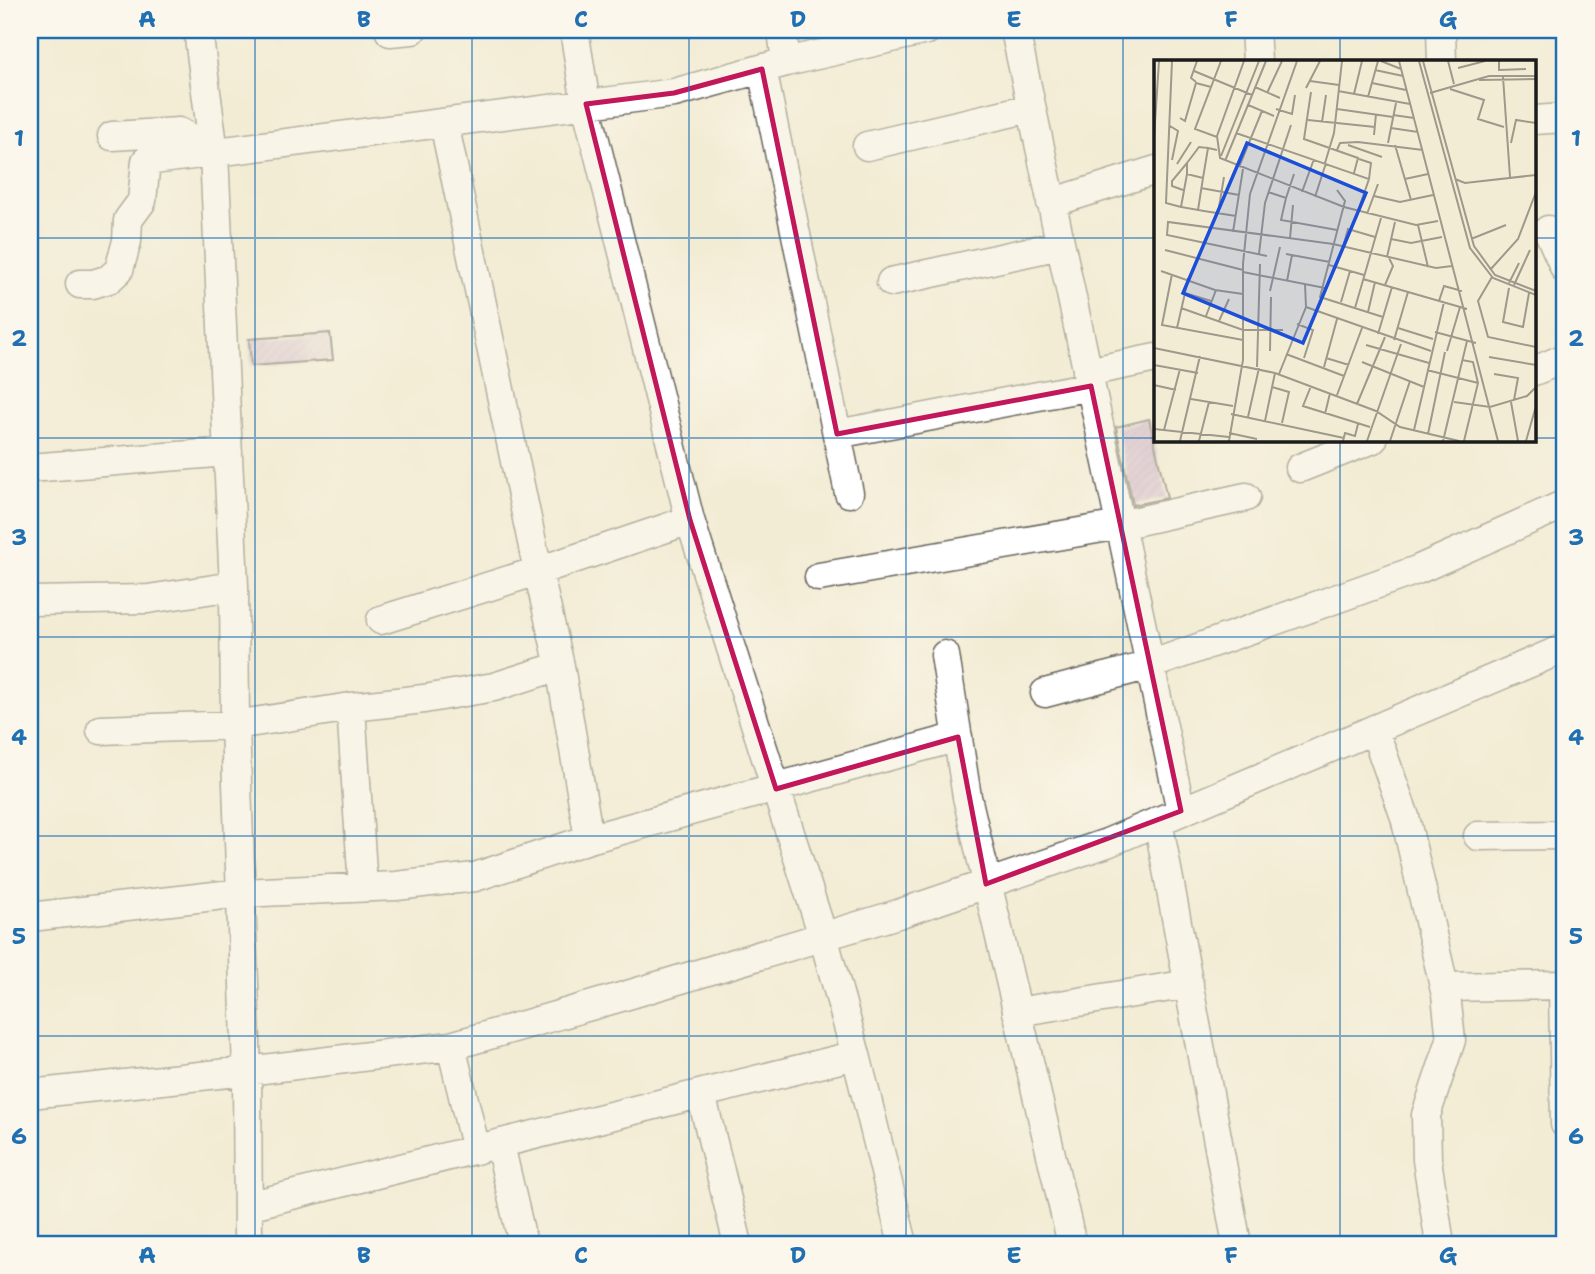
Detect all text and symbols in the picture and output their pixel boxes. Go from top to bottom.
text: A [138,4,156,34]
text: B [357,4,371,34]
text: C [574,4,588,34]
text: D [790,4,806,34]
text: E [1006,4,1022,34]
text: F [1224,4,1238,34]
text: G [1439,4,1458,34]
inset map [1154,60,1536,441]
text: 1 [14,123,24,153]
text: 1 [1571,123,1581,153]
text: 2 [11,323,27,353]
text: 2 [1568,323,1584,353]
text: 3 [11,522,27,552]
text: 3 [1568,522,1584,552]
text: 4 [11,722,27,752]
text: 4 [1568,722,1584,752]
text: 5 [12,921,26,951]
text: 5 [1569,921,1583,951]
text: 6 [11,1121,27,1151]
text: 6 [1568,1121,1584,1151]
text: A [138,1240,156,1270]
text: B [357,1240,371,1270]
text: C [574,1240,588,1270]
text: D [790,1240,806,1270]
text: E [1006,1240,1022,1270]
text: F [1224,1240,1238,1270]
text: G [1439,1240,1458,1270]

